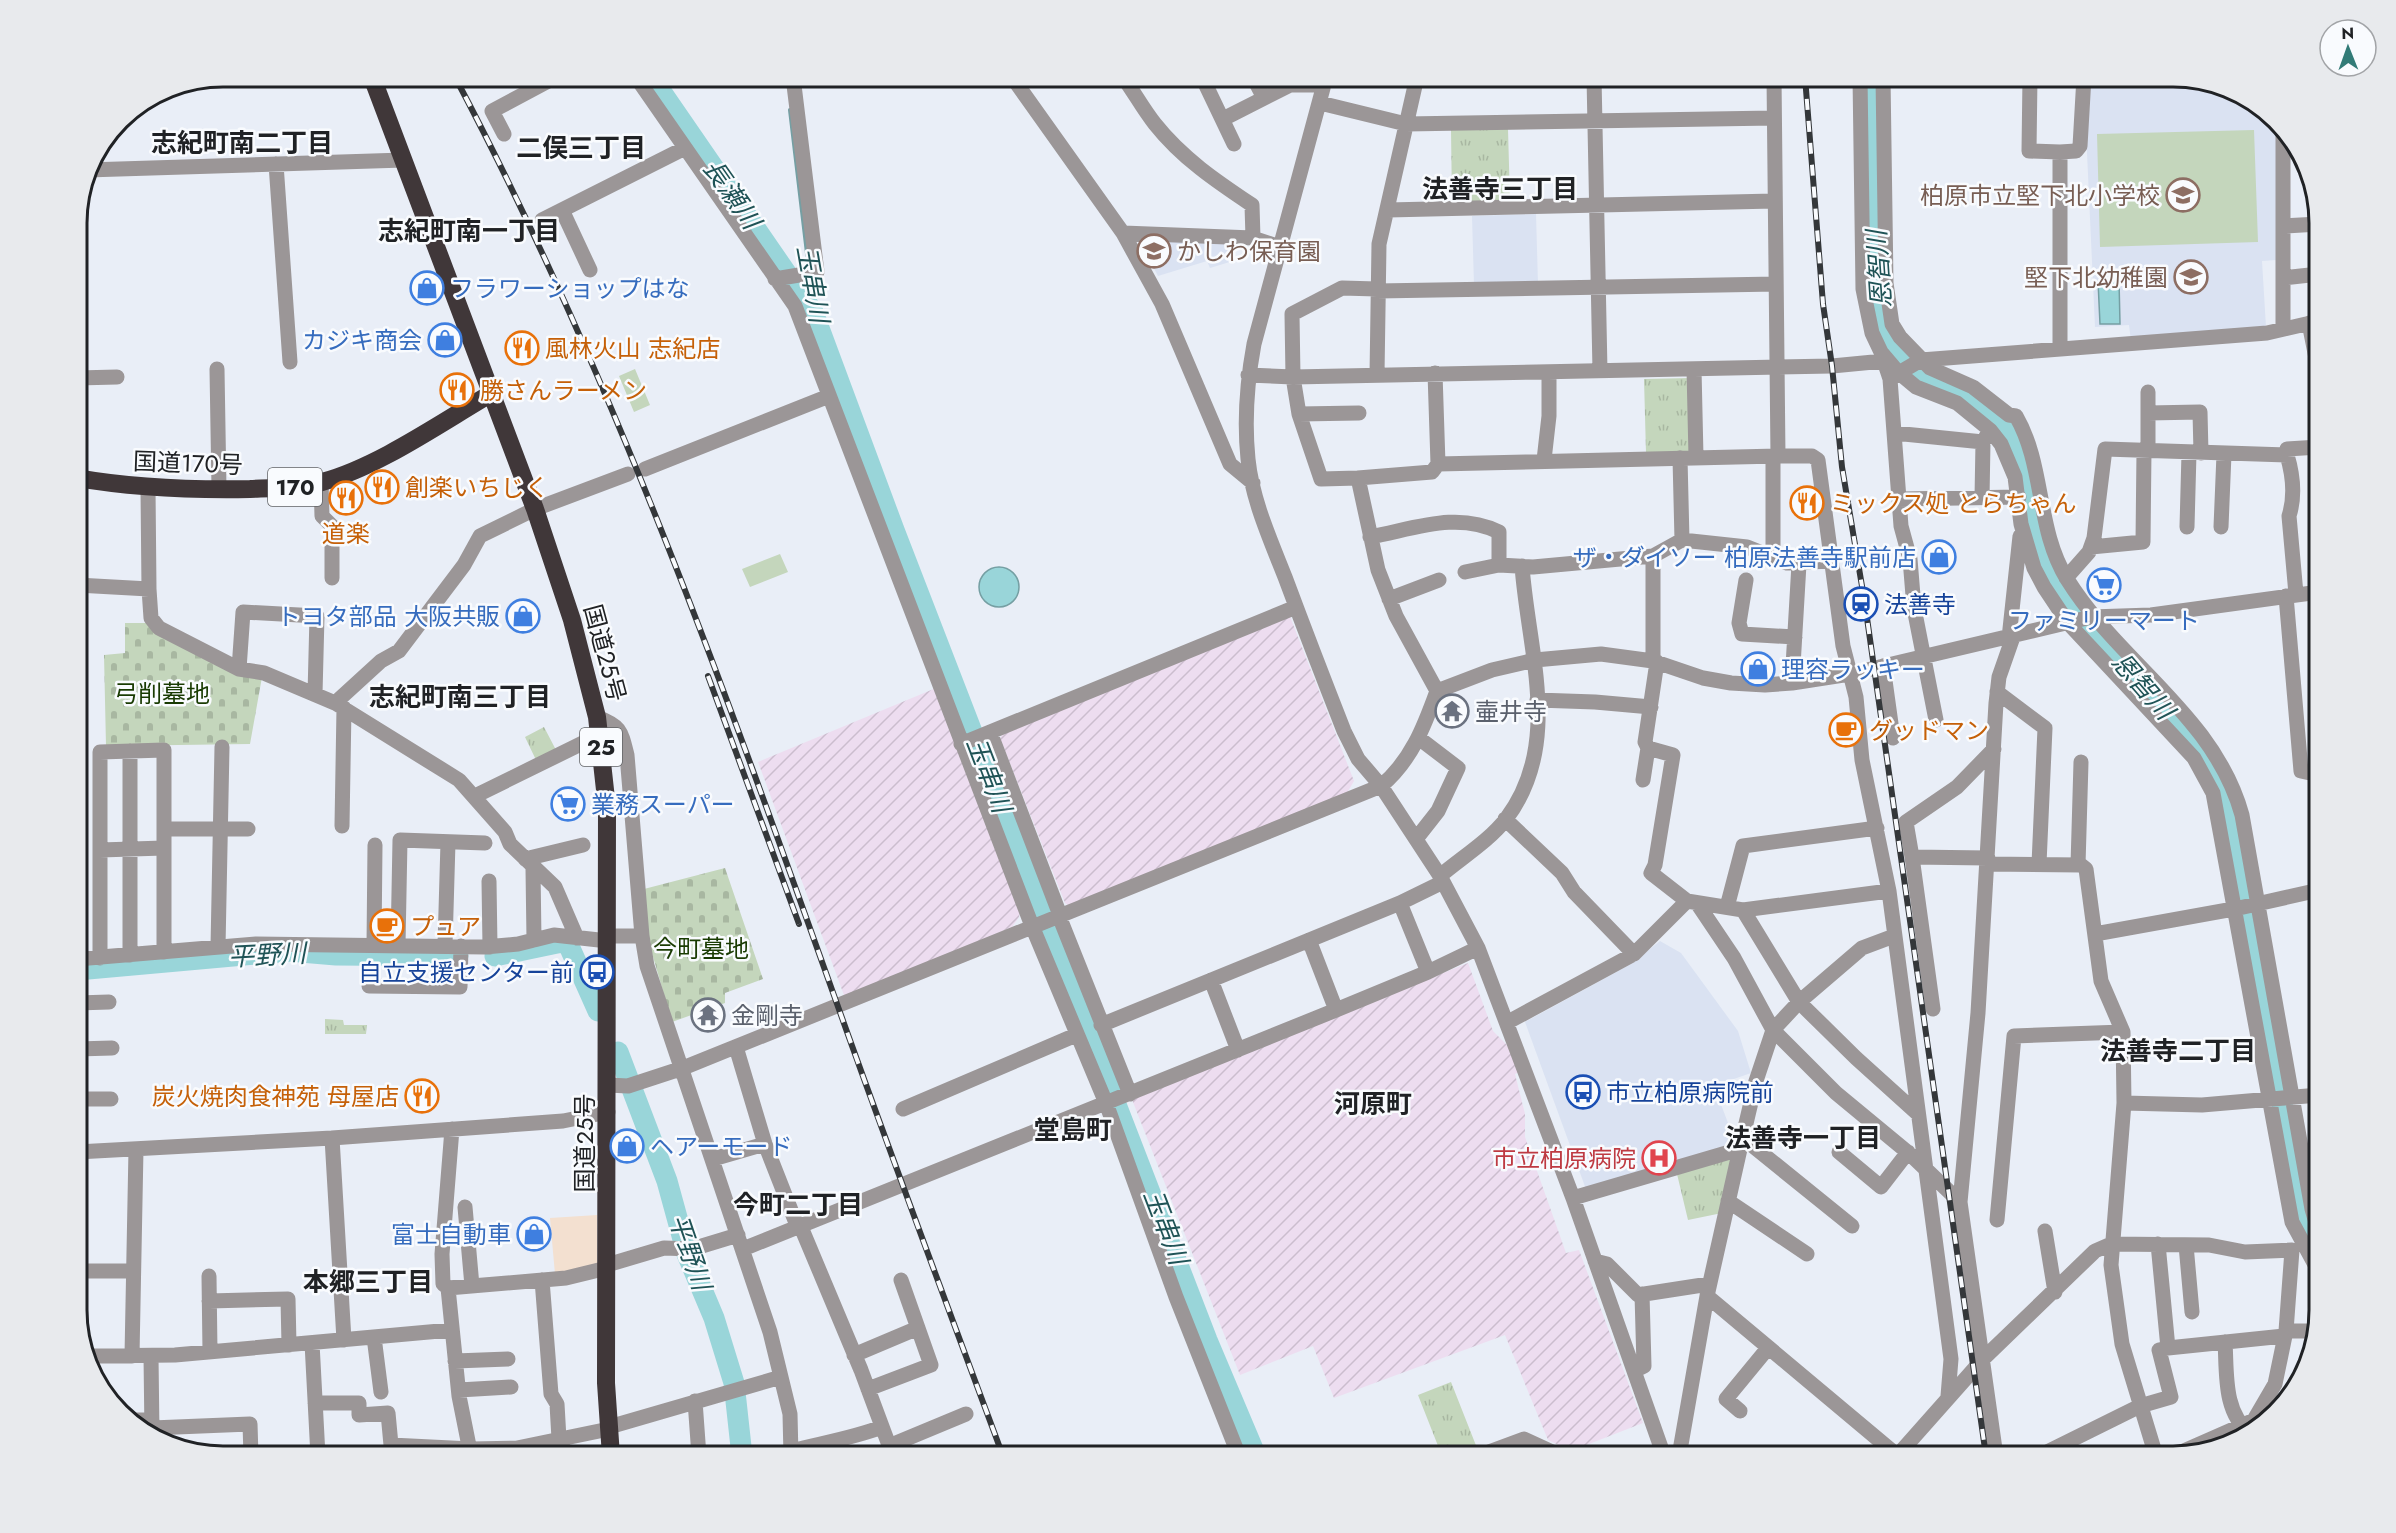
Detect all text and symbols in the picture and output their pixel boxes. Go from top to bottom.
north arrow [2318,18,2378,78]
text: N [2341,22,2354,45]
district label: 志紀町南二丁目 [151,124,333,162]
district label: 二俣三丁目 [516,129,646,167]
water label: 長瀬川 [694,151,772,239]
district label: 法善寺三丁目 [1422,170,1578,208]
school or university icon: 柏原市立堅下北小学校 [2165,177,2201,213]
place label: 柏原市立堅下北小学校 [1920,178,2160,213]
district label: 志紀町南一丁目 [378,212,560,250]
water label: 恩智川 [1857,226,1901,309]
school or university icon: かしわ保育園 [1136,233,1172,269]
place label: かしわ保育園 [1177,234,1321,269]
water label: 玉串川 [788,242,839,329]
school or university icon: 堅下北幼稚園 [2173,259,2209,295]
place label: 堅下北幼稚園 [2024,260,2168,295]
shop icon: フラワーショップはな [409,270,445,306]
place label: フラワーショップはな [450,271,690,306]
shop icon: カジキ商会 [427,322,463,358]
place label: カジキ商会 [302,323,422,358]
restaurant icon: 風林火山 志紀店 [504,330,540,366]
place label: 風林火山 志紀店 [545,331,720,366]
restaurant icon: 勝さんラーメン [439,372,475,408]
place label: 勝さんラーメン [480,373,647,408]
street label: 国道170号 [133,444,243,482]
road number: 170 [268,468,322,506]
restaurant icon: 創楽いちじく [364,469,400,505]
place label: 創楽いちじく [405,470,549,505]
restaurant icon: 道楽 [328,480,364,516]
restaurant icon: ミックス処 とらちゃん [1789,485,1825,521]
place label: ミックス処 とらちゃん [1830,486,2076,521]
place label: 道楽 [322,516,370,551]
shop icon: ザ・ダイソー 柏原法善寺駅前店 [1921,539,1957,575]
place label: ザ・ダイソー 柏原法善寺駅前店 [1573,540,1916,575]
supermarket icon: ファミリーマート [2086,567,2122,603]
station icon: 法善寺 [1843,586,1879,622]
place label: 法善寺 [1884,587,1956,622]
shop icon: トヨタ部品 大阪共販 [505,598,541,634]
place label: トヨタ部品 大阪共販 [277,599,500,634]
street label: 国道25号 [575,601,635,705]
place label: ファミリーマート [2008,603,2200,638]
water label: 恩智川 [2103,644,2185,730]
shop icon: 理容ラッキー [1740,651,1776,687]
place label: 理容ラッキー [1781,652,1925,687]
park label: 弓削墓地 [114,676,210,711]
district label: 志紀町南三丁目 [369,678,551,716]
temple icon: 壷井寺 [1434,693,1470,729]
place label: 壷井寺 [1475,694,1547,729]
cafe icon: グッドマン [1828,712,1864,748]
place label: グッドマン [1869,713,1989,748]
road number: 25 [580,728,622,766]
water label: 玉串川 [957,732,1022,821]
supermarket icon: 業務スーパー [550,786,586,822]
place label: 業務スーパー [591,787,735,822]
cafe icon: プュア [369,908,405,944]
place label: プュア [410,909,481,944]
park label: 今町墓地 [653,931,749,966]
water label: 平野川 [227,934,310,976]
bus stop icon: 自立支援センター前 [579,954,615,990]
place label: 自立支援センター前 [358,955,574,990]
temple icon: 金剛寺 [690,997,726,1033]
place label: 金剛寺 [731,998,803,1033]
district label: 法善寺二丁目 [2100,1032,2256,1070]
bus stop icon: 市立柏原病院前 [1565,1074,1601,1110]
place label: 市立柏原病院前 [1606,1075,1774,1110]
restaurant icon: 炭火焼肉食神苑 母屋店 [404,1078,440,1114]
place label: 炭火焼肉食神苑 母屋店 [152,1079,399,1114]
district label: 河原町 [1334,1085,1412,1123]
street label: 国道25号 [567,1093,602,1193]
district label: 堂島町 [1034,1111,1112,1149]
district label: 法善寺一丁目 [1725,1119,1881,1157]
shop icon: ヘアーモード [609,1128,645,1164]
place label: ヘアーモード [650,1129,793,1164]
hospital icon: 市立柏原病院 [1641,1140,1677,1176]
place label: 市立柏原病院 [1492,1141,1636,1176]
water label: 玉串川 [1134,1184,1199,1273]
district label: 今町二丁目 [733,1186,863,1224]
water label: 平野川 [659,1209,722,1298]
shop icon: 富士自動車 [516,1216,552,1252]
place label: 富士自動車 [391,1217,511,1252]
district label: 本郷三丁目 [303,1263,433,1301]

